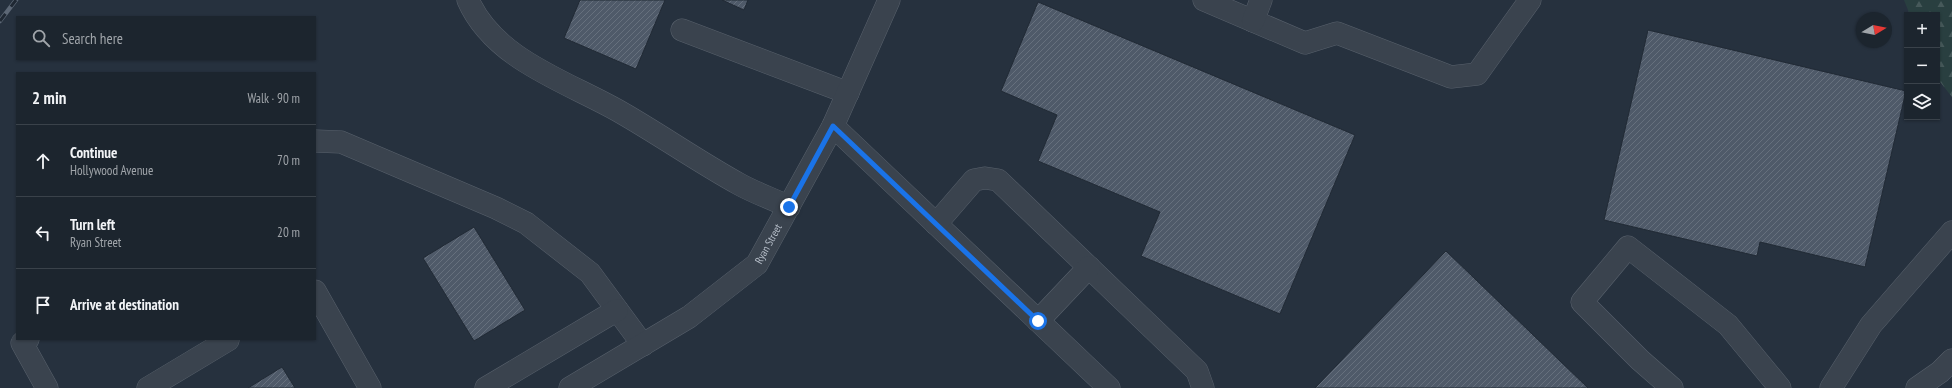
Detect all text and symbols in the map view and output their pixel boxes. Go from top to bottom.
north arrow [1856,12,1892,48]
map controls [1904,12,1940,120]
button: + [1904,12,1940,48]
search box [16,16,316,60]
icon: search [30,27,52,49]
text: Search here [62,29,123,48]
button: − [1904,48,1940,84]
button: layers [1904,84,1940,120]
text: 2 min [32,87,66,109]
text: Walk · 90 m [248,90,300,107]
text: Continue [70,143,117,162]
icon: ahead [32,150,54,172]
text: 70 m [277,152,300,169]
text: Hollywood Avenue [70,162,153,179]
route end [780,198,798,216]
text: Turn left [70,215,115,234]
street label: Ryan Street [752,221,785,266]
icon: left [32,222,54,244]
text: 20 m [277,224,300,241]
text: Ryan Street [70,234,121,251]
icon: arrive [32,294,54,316]
text: Arrive at destination [70,295,179,314]
route start [1029,312,1047,330]

